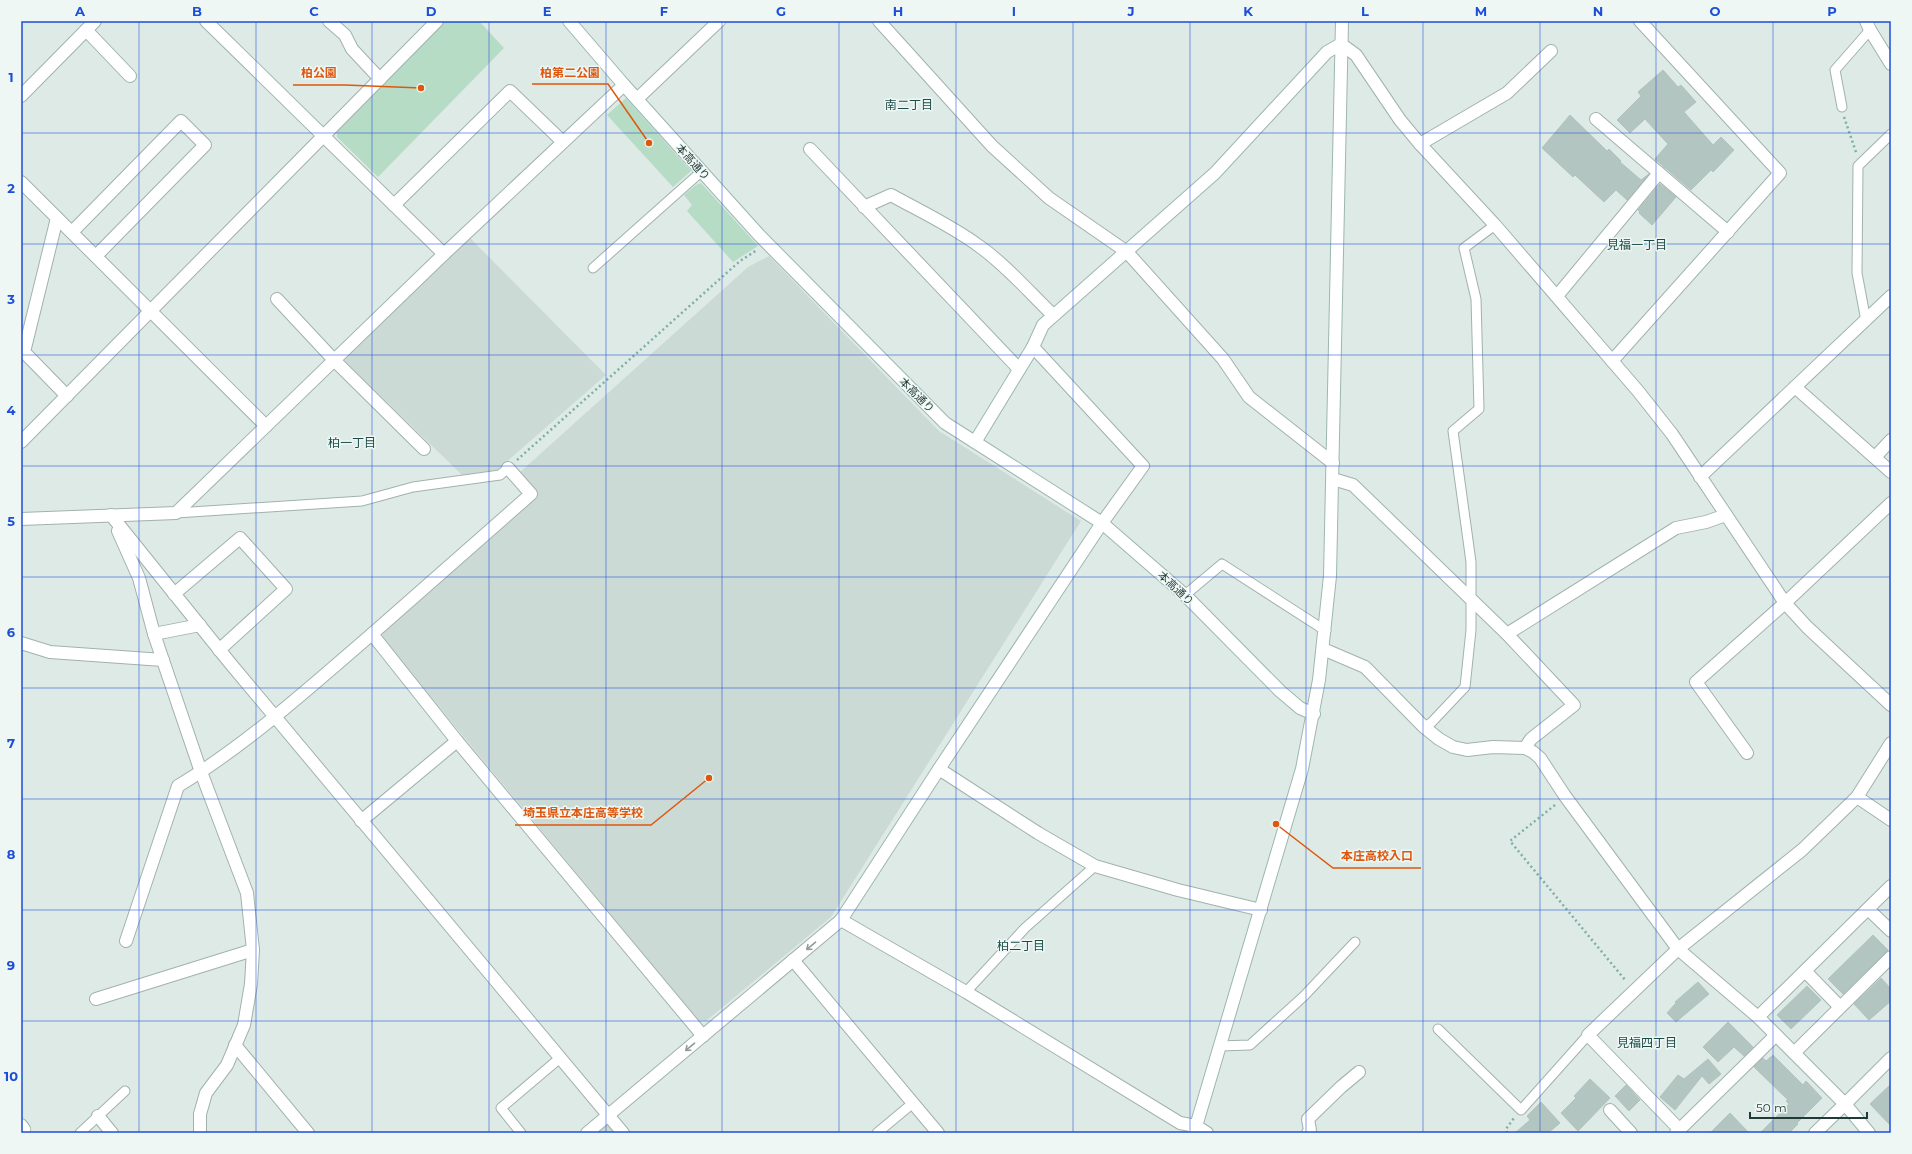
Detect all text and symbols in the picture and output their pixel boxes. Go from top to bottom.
text: A [74,3,86,19]
text: B [192,3,202,19]
text: C [309,3,319,19]
text: D [426,3,437,19]
text: E [543,3,552,19]
text: F [660,3,668,19]
text: G [776,3,786,19]
text: H [893,3,903,19]
text: I [1012,3,1016,19]
text: J [1126,3,1135,19]
text: K [1243,3,1253,19]
text: L [1361,3,1369,19]
text: M [1475,3,1487,19]
text: N [1593,3,1603,19]
text: O [1710,3,1721,19]
text: P [1827,3,1837,19]
callout: 柏第二公園 [532,60,608,84]
callout: 柏公園 [293,61,345,85]
text: 柏公園 [301,65,337,80]
text: 柏第二公園 [540,65,600,80]
text: 1 [8,69,14,85]
district label: 南二丁目 [885,97,933,112]
street label: 本高通り [673,141,713,183]
text: 2 [7,180,15,196]
district label: 見福一丁目 [1607,237,1667,252]
text: 3 [6,291,15,307]
street label: 本高通り [896,374,938,416]
text: 4 [7,402,16,418]
district label: 柏一丁目 [328,435,376,450]
text: 5 [7,513,15,529]
street label: 本高通り [1155,568,1197,608]
text: 6 [7,624,16,640]
text: 7 [7,735,15,751]
callout: 埼玉県立本庄高等学校 [515,801,651,825]
text: 埼玉県立本庄高等学校 [523,805,643,820]
callout: 本庄高校入口 [1333,844,1421,868]
text: 8 [7,846,16,862]
text: 本庄高校入口 [1341,848,1413,863]
district label: 柏二丁目 [997,938,1045,953]
one-way arrow [805,941,816,950]
text: 9 [7,957,15,973]
district label: 見福四丁目 [1617,1035,1677,1050]
one-way arrow [685,1043,695,1052]
text: 10 [4,1068,18,1084]
scale bar [1750,1094,1867,1120]
text: 50 m [1756,1100,1787,1115]

